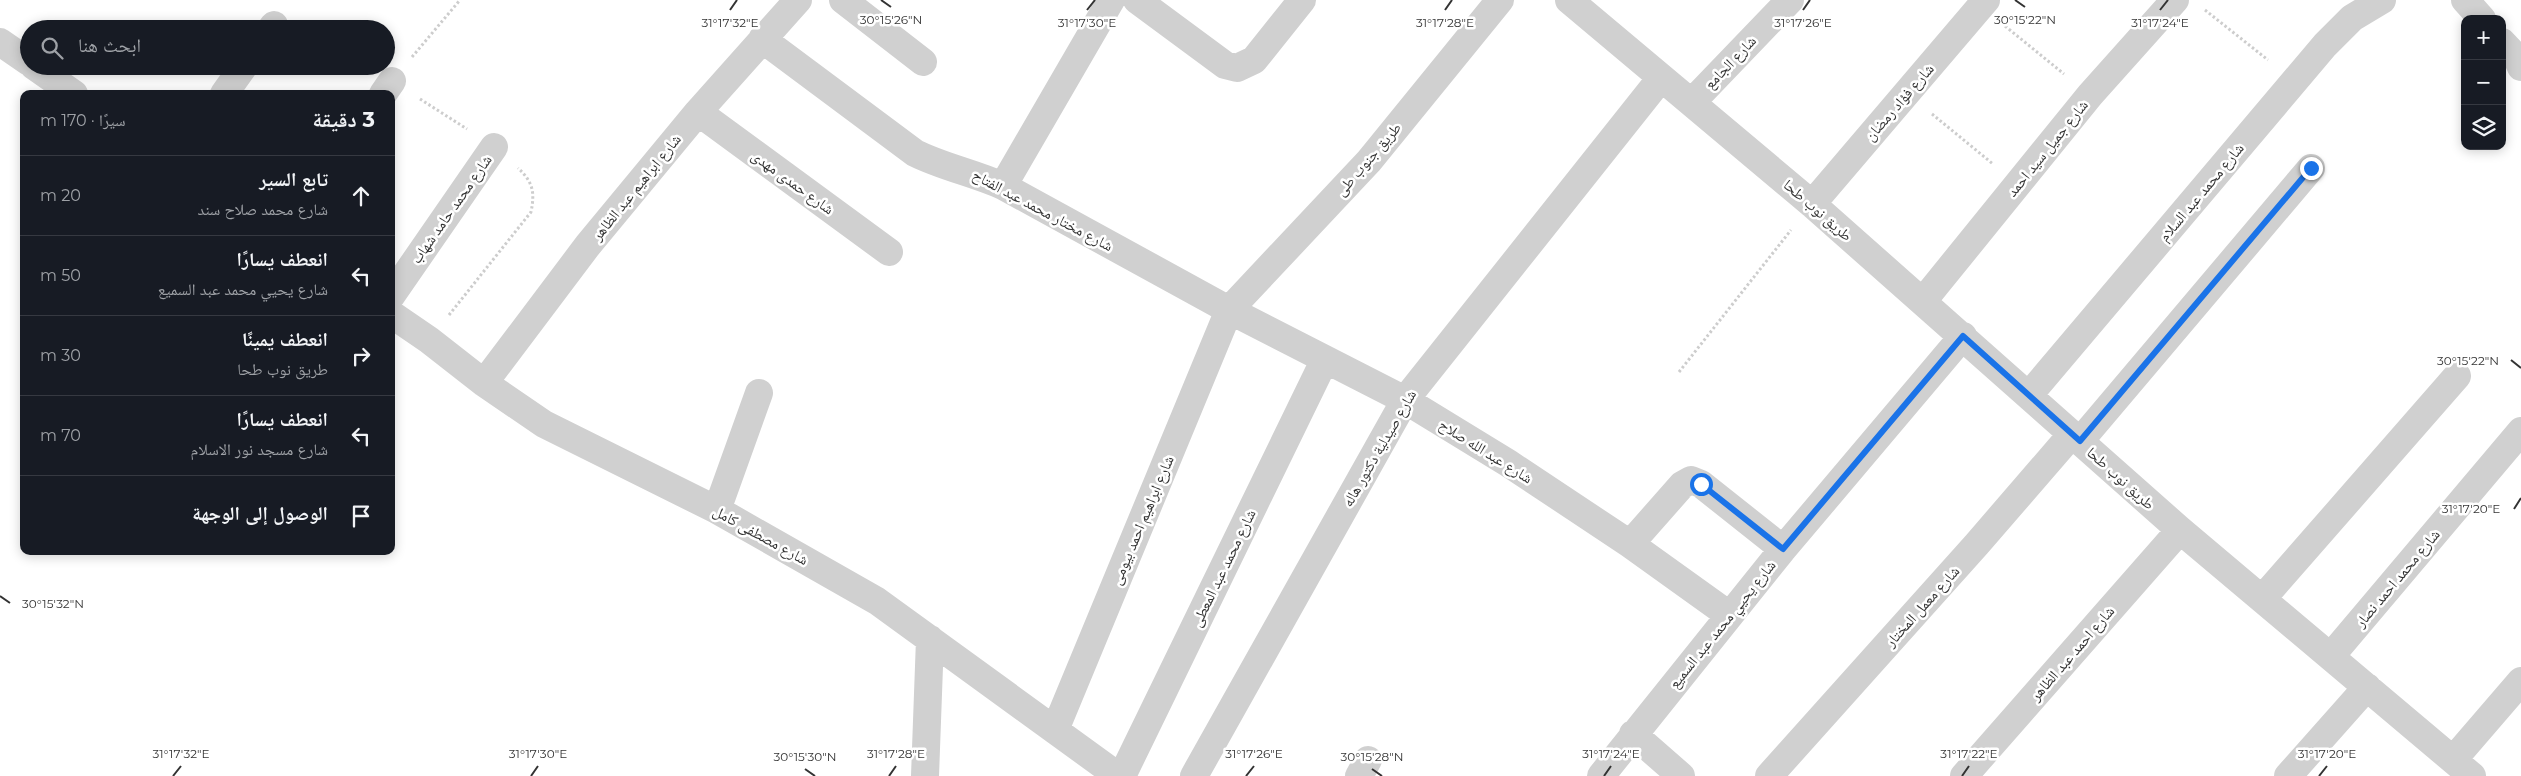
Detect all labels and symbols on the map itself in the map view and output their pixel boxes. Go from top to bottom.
text: 30°15'26"N [860,12,922,27]
text: 30°15'22"N [1994,12,2056,27]
text: 31°17'32"E [701,15,759,30]
text: 31°17'30"E [1058,15,1116,30]
text: 31°17'28"E [1416,15,1474,30]
text: 31°17'26"E [1774,15,1832,30]
text: 31°17'24"E [2131,15,2189,30]
street label: شارع الجامع [1700,31,1761,93]
street label: شارع فؤاد رمضان [1860,59,1939,145]
street label: شارع جميل سيد احمد [2002,96,2093,201]
street label: طريق جنوب طى [1331,118,1406,200]
street label: شارع ابراهيم عبد الظاهر [587,130,686,245]
street label: شارع محمد عبد السلام [2154,139,2249,246]
street label: شارع حمدى مهدى [747,146,838,219]
street label: شارع محمد حامد شهاب [406,151,497,268]
route end [2300,157,2323,180]
street label: شارع مختار محمد عبد الفتاح [969,165,1117,256]
street label: طريق نوب طحا [1779,175,1856,246]
text: 30°15'22"N [2437,353,2499,368]
street label: شارع صيدلية دكتور هاله [1338,386,1421,510]
street label: شارع عبد الله صلاح [1435,415,1537,488]
street label: طريق نوب طحا [2082,442,2159,514]
street label: شارع ابراهيم احمد بيومى [1106,452,1179,588]
route start [1690,473,1713,496]
street label: شارع مصطفى كامل [709,501,812,570]
text: 31°17'20"E [2442,501,2500,516]
street label: شارع محمد عبد المعطى [1186,506,1261,630]
street label: شارع محمد احمد نصار [2350,525,2444,632]
street label: شارع يحيي محمد عبد السميع [1664,556,1782,694]
street label: شارع معمل المختار [1880,561,1964,652]
text: 30°15'32"N [22,596,84,611]
street label: شارع احمد عبد الظاهر [2025,602,2119,706]
text: 31°17'32"E [152,746,210,761]
text: 31°17'30"E [509,746,567,761]
text: 31°17'28"E [867,746,925,761]
text: 31°17'26"E [1225,746,1283,761]
text: 31°17'24"E [1582,746,1640,761]
text: 31°17'22"E [1940,746,1998,761]
text: 31°17'20"E [2298,746,2356,761]
text: 30°15'30"N [773,749,837,764]
text: 30°15'28"N [1341,749,1403,764]

